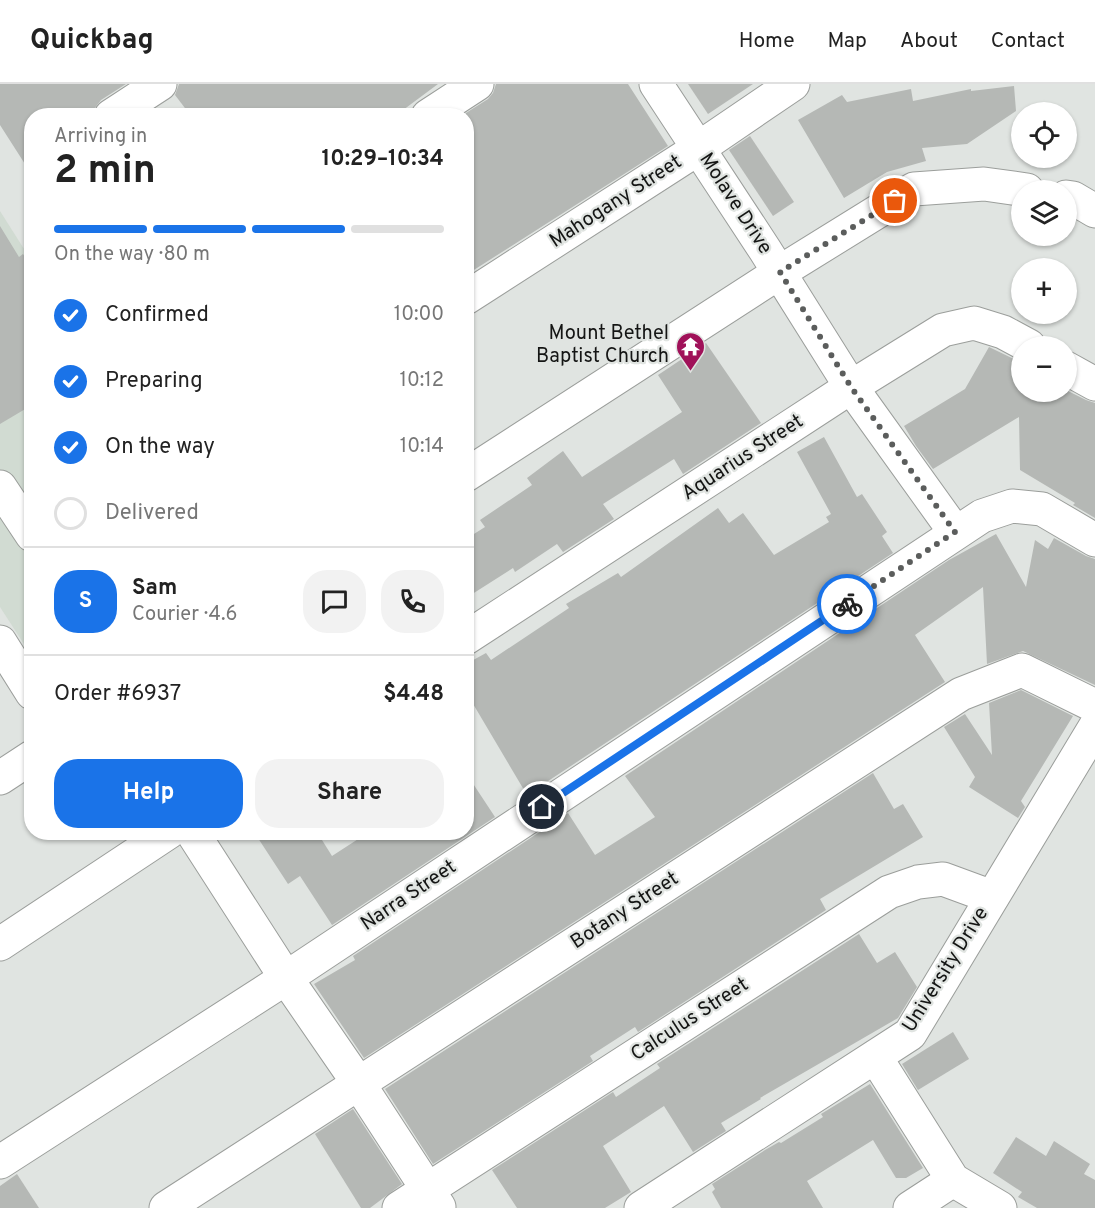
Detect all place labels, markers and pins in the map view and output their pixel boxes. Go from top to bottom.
pin [869,175,920,226]
place label: Mount Bethel Baptist Church [536,321,669,370]
temple icon: Mount Bethel Baptist Church [674,330,706,372]
pin [516,781,567,832]

